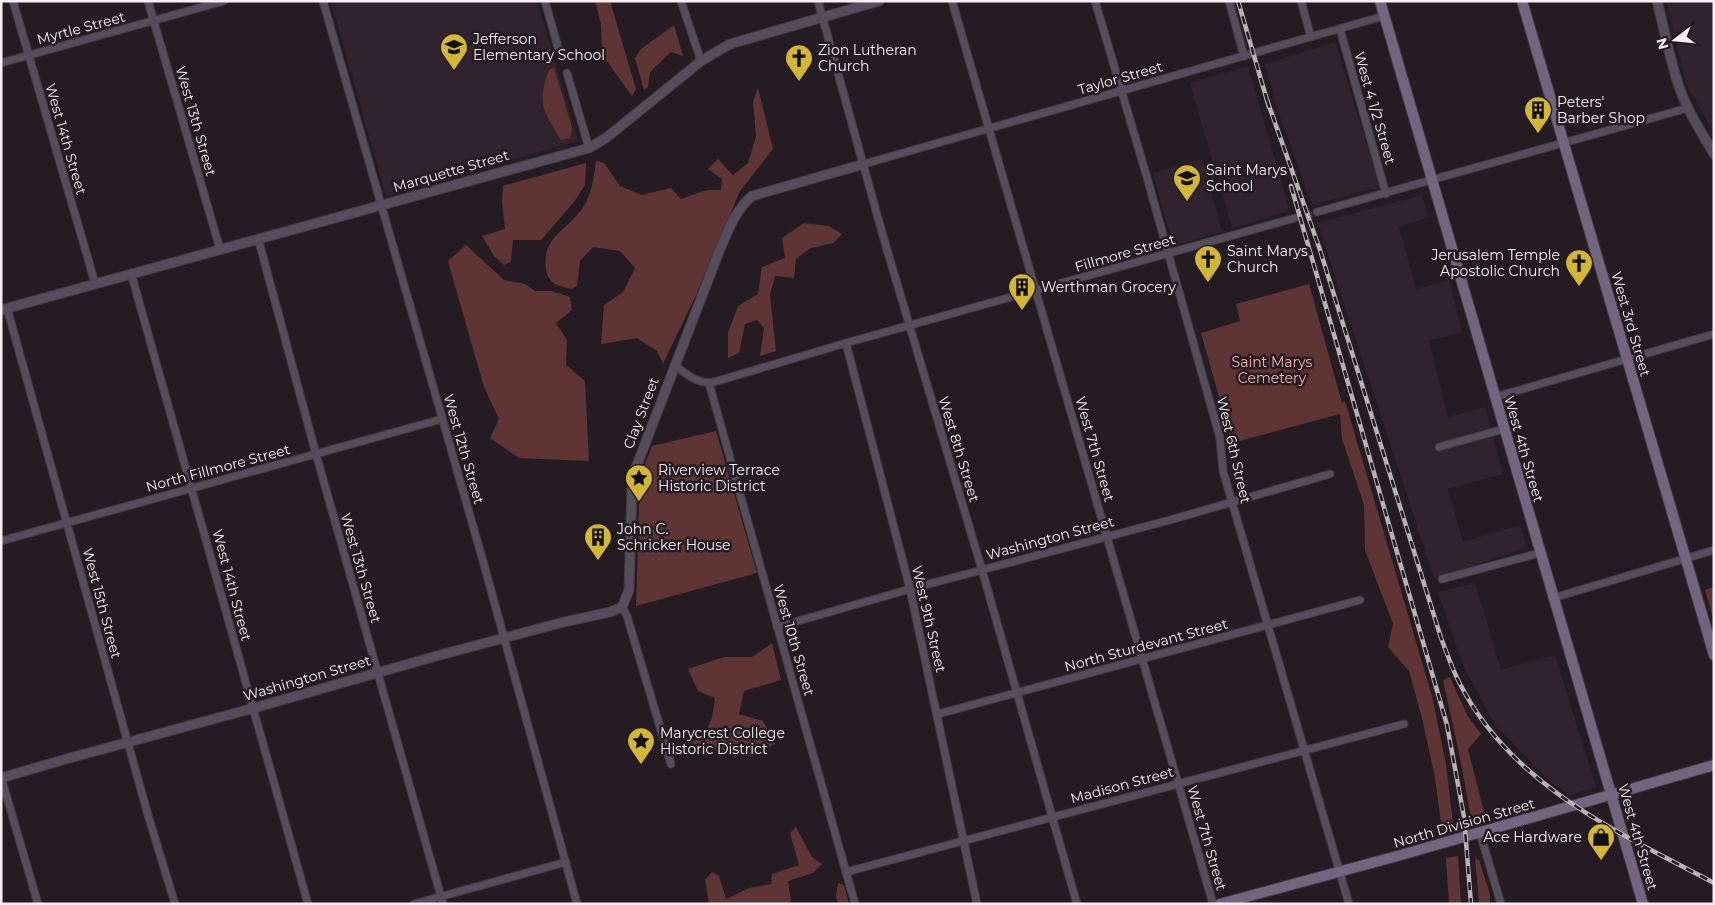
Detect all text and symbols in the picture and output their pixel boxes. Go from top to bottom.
street label: Myrtle Street [35,7,127,48]
north arrow [1650,15,1700,65]
place label: Jefferson Elementary School [472,30,605,64]
school or university icon: Jefferson Elementary School [439,32,469,71]
text: N [1652,36,1673,52]
place label: Zion Lutheran Church [818,41,917,75]
church icon: Zion Lutheran Church [784,43,814,82]
street label: West 4 1/2 Street [1350,50,1400,167]
street label: Taylor Street [1076,57,1165,99]
street label: West 13th Street [172,64,220,178]
street label: West 14th Street [42,81,91,197]
place label: Peters' Barber Shop [1557,93,1645,127]
building icon: Peters' Barber Shop [1523,95,1553,134]
street label: Marquette Street [391,146,511,196]
place label: Saint Marys School [1206,161,1287,195]
school or university icon: Saint Marys School [1172,163,1202,202]
street label: Fillmore Street [1073,230,1178,276]
place label: Saint Marys Church [1227,242,1308,276]
church icon: Saint Marys Church [1193,244,1223,283]
place label: Jerusalem Temple Apostolic Church [1430,246,1560,280]
church icon: Jerusalem Temple Apostolic Church [1564,248,1594,287]
street label: West 3rd Street [1607,269,1655,379]
building icon: Werthman Grocery [1007,272,1037,311]
place label: Werthman Grocery [1041,278,1176,296]
park label: Saint Marys Cemetery [1232,353,1313,387]
street label: Clay Street [619,374,663,451]
street label: West 12th Street [440,392,488,506]
street label: West 8th Street [934,394,984,504]
street label: West 7th Street [1071,394,1119,504]
street label: West 4th Street [1500,394,1548,505]
street label: West 6th Street [1213,395,1255,505]
street label: North Fillmore Street [144,440,292,496]
place label: Riverview Terrace Historic District [658,461,780,495]
place icon: Riverview Terrace Historic District [624,463,654,502]
street label: West 13th Street [337,511,385,625]
street label: Washington Street [984,512,1116,564]
place label: John C. Schricker House [616,520,731,554]
building icon: John C. Schricker House [583,522,613,561]
street label: West 14th Street [208,527,256,643]
street label: West 15th Street [79,546,125,660]
street label: West 9th Street [908,564,950,675]
street label: West 10th Street [769,582,819,698]
street label: North Sturdevant Street [1062,614,1230,675]
street label: Washington Street [241,651,373,705]
place label: Marycrest College Historic District [660,724,785,758]
place icon: Marycrest College Historic District [626,726,656,765]
street label: Madison Street [1068,763,1176,807]
street label: West 4th Street [1614,782,1662,893]
street label: West 7th Street [1183,783,1231,893]
street label: North Division Street [1391,794,1537,852]
shop icon: Ace Hardware [1586,822,1616,861]
place label: Ace Hardware [1483,828,1582,846]

